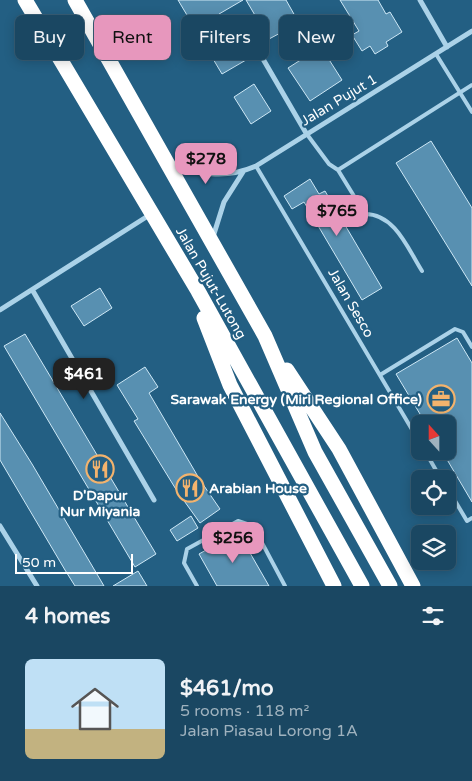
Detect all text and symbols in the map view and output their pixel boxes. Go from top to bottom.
chip: Buy [15,15,84,60]
chip: Rent [94,15,171,60]
chip: Filters [181,15,269,60]
chip: New [279,15,353,60]
street label: Jalan Pujut 1 [298,71,380,129]
pin: $278 [176,142,236,185]
text: $278 [186,149,226,169]
pin: $765 [307,194,367,237]
text: $765 [317,201,357,221]
street label: Jalan Pujut-Lutong [172,224,250,342]
street label: Jalan Sesco [324,265,378,341]
pin: $461 [54,358,114,400]
text: $461 [64,364,104,384]
office icon: Sarawak Energy (Miri Regional Office) [426,384,456,414]
place label: Sarawak Energy (Miri Regional Office) [170,391,422,408]
north arrow [411,415,456,460]
map controls [411,415,456,570]
restaurant icon: D'Dapur Nur Miyania [85,454,115,484]
button: locate [411,470,456,515]
restaurant icon: Arabian House [175,473,205,503]
place label: Arabian House [209,480,307,497]
place label: D'Dapur Nur Miyania [60,487,140,520]
pin: $256 [203,522,263,564]
button: layers [411,525,456,570]
text: $256 [213,528,253,548]
scale bar [15,551,132,574]
text: 50 m [22,554,56,571]
icon: filters [419,602,447,630]
text: 4 homes [25,604,110,629]
text: $461/mo [180,676,274,701]
icon: home [65,679,125,739]
text: 5 rooms · 118 m² [180,701,309,721]
text: Jalan Piasau Lorong 1A [180,721,358,741]

